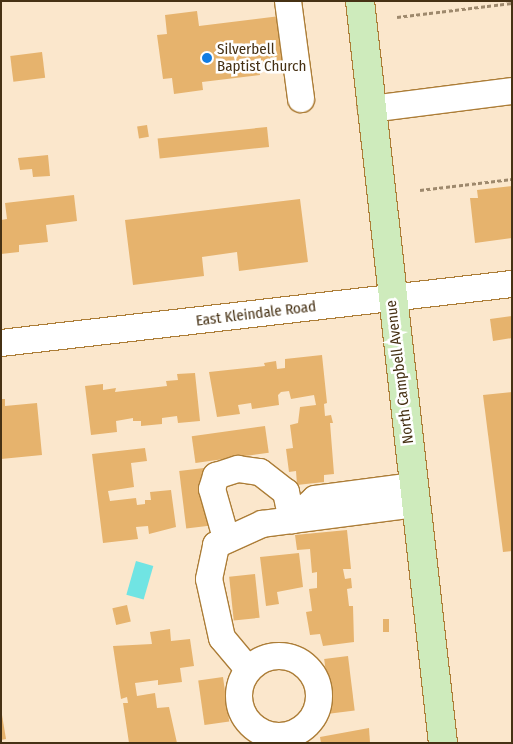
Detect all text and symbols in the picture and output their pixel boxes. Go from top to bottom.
place label: Silverbell Baptist Church [217,40,306,75]
marker: Silverbell Baptist Church [201,52,213,64]
street label: East Kleindale Road [195,298,317,330]
street label: North Campbell Avenue [382,299,418,445]

